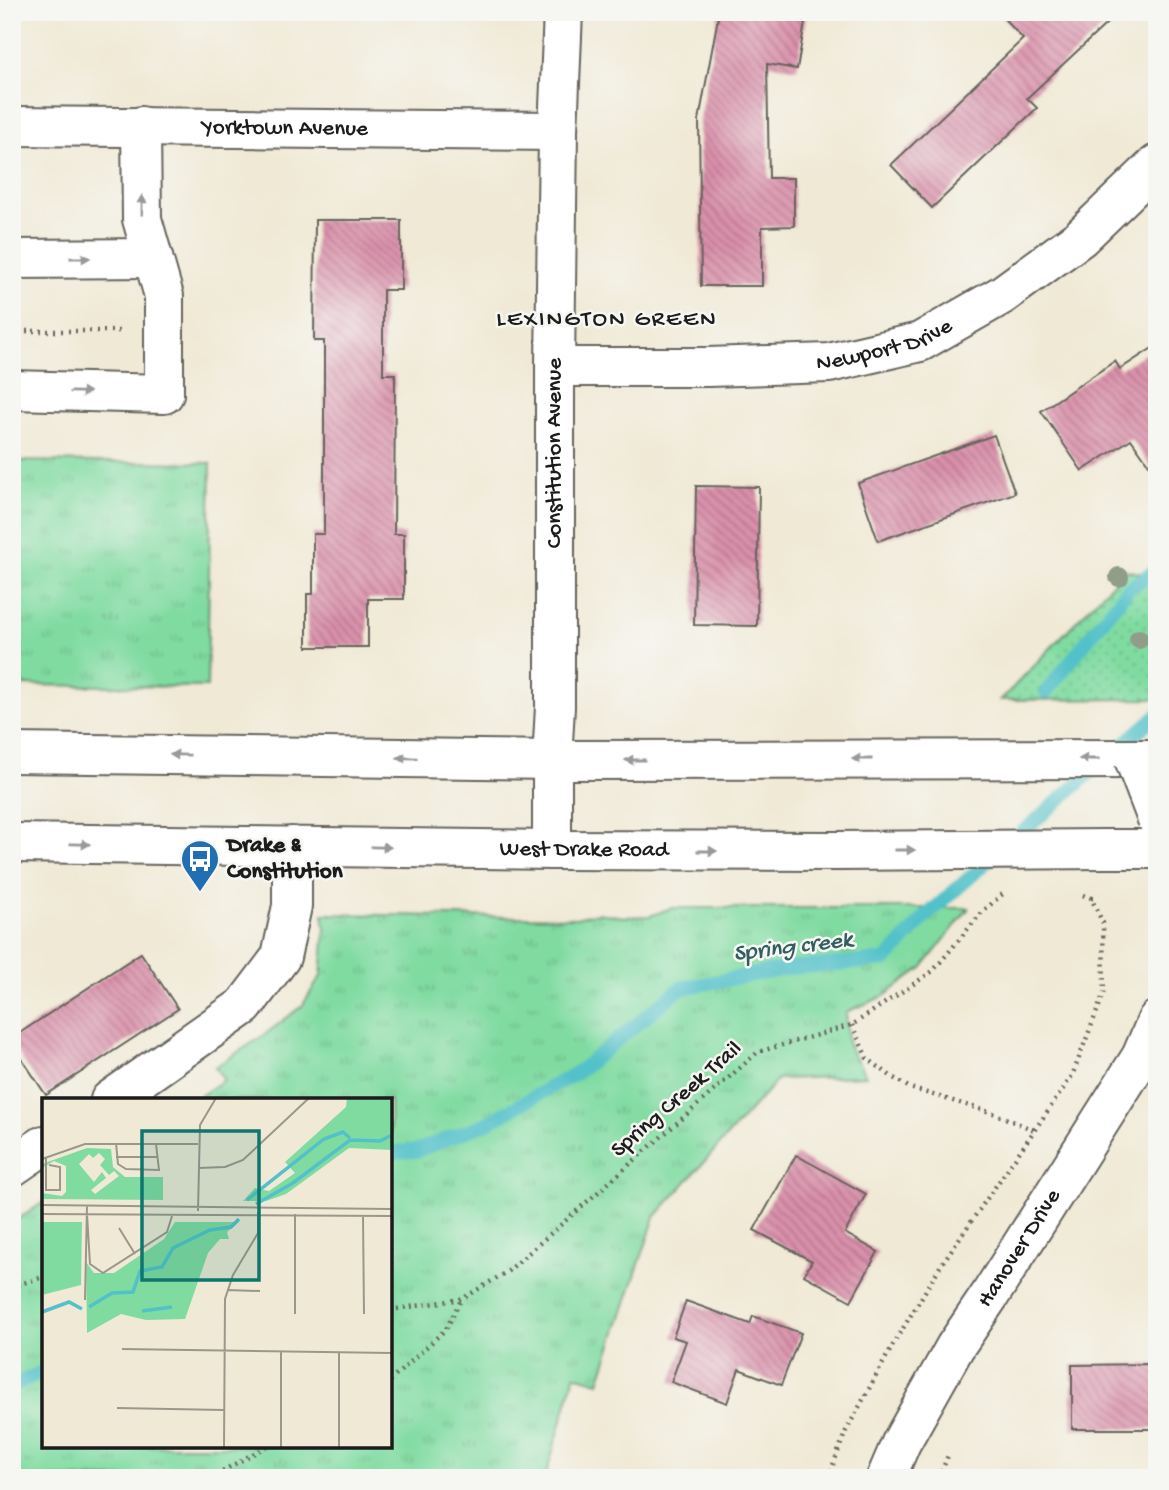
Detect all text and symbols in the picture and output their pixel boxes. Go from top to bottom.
street label: Yorktown Avenue [200,114,369,143]
one-way arrow [136,193,148,215]
one-way arrow [70,252,92,264]
district label: LEXINGTON GREEN [496,306,718,335]
street label: Newport Drive [816,312,958,377]
street label: Constitution Avenue [541,357,569,548]
one-way arrow [70,386,92,398]
one-way arrow [168,750,190,761]
one-way arrow [396,752,418,764]
one-way arrow [851,753,873,765]
one-way arrow [1077,753,1099,765]
one-way arrow [623,754,645,766]
place label: Drake & Constitution [225,833,344,886]
street label: West Drake Road [500,836,670,864]
one-way arrow [70,838,92,850]
bus stop icon: Drake & Constitution [179,838,221,893]
one-way arrow [371,842,393,853]
one-way arrow [696,845,718,857]
one-way arrow [894,845,916,856]
water label: Spring creek [732,926,856,970]
street label: Spring Creek Trail [606,1036,748,1164]
inset map [42,1098,392,1448]
street label: Hanover Drive [972,1183,1068,1313]

